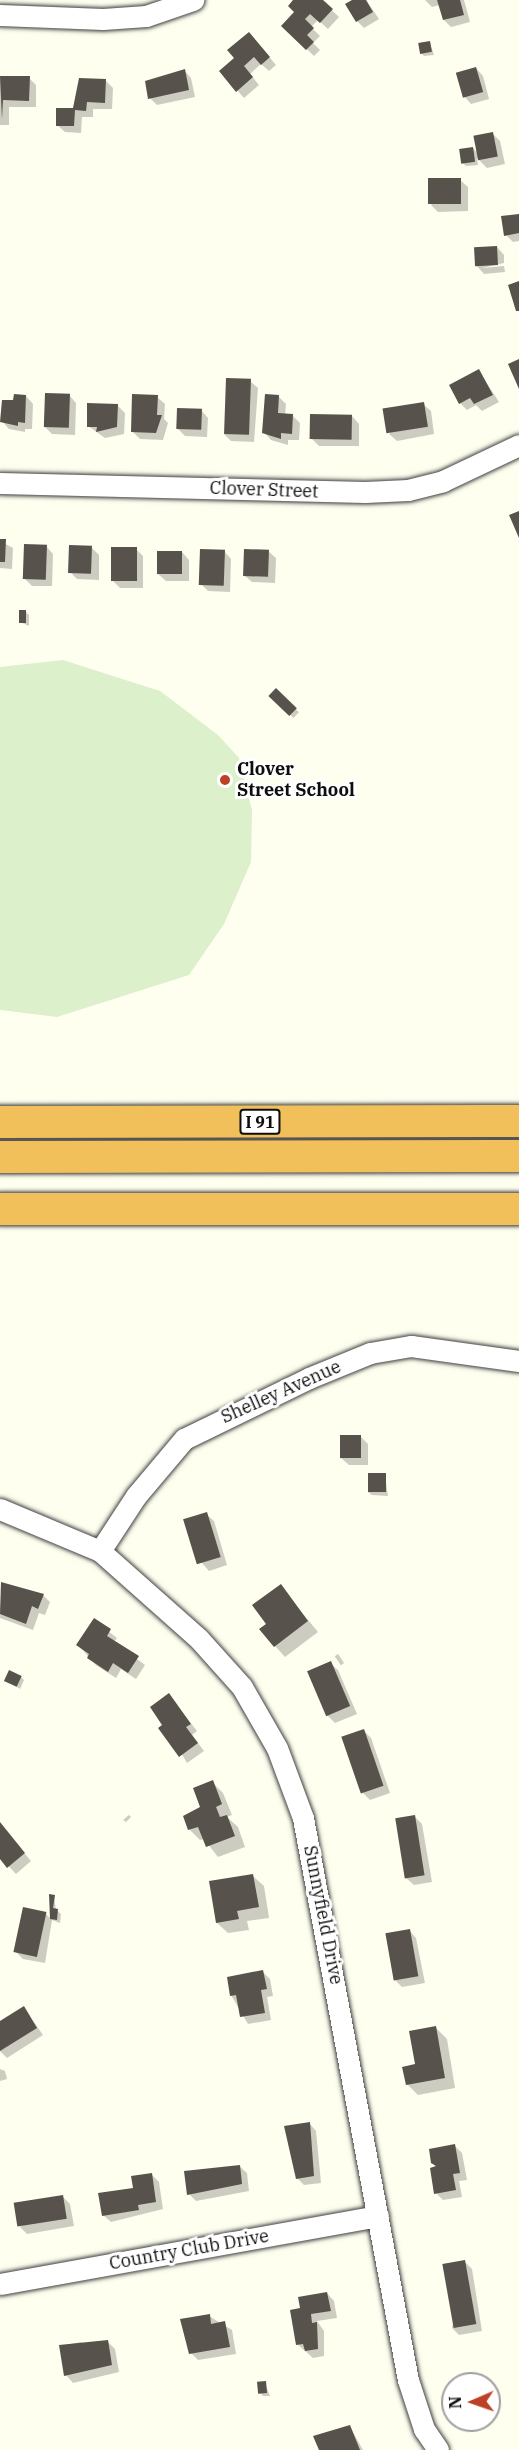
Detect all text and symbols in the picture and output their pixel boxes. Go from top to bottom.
street label: Clover Street [209,477,319,503]
place label: Clover Street School [237,759,355,802]
marker: Clover Street School [218,773,232,787]
road number: I 91 [239,1109,281,1135]
street label: Shelley Avenue [218,1356,344,1428]
street label: Sunnyfield Drive [299,1844,347,1986]
street label: Country Club Drive [108,2225,270,2275]
north arrow [441,2372,501,2432]
text: N [445,2396,465,2409]

